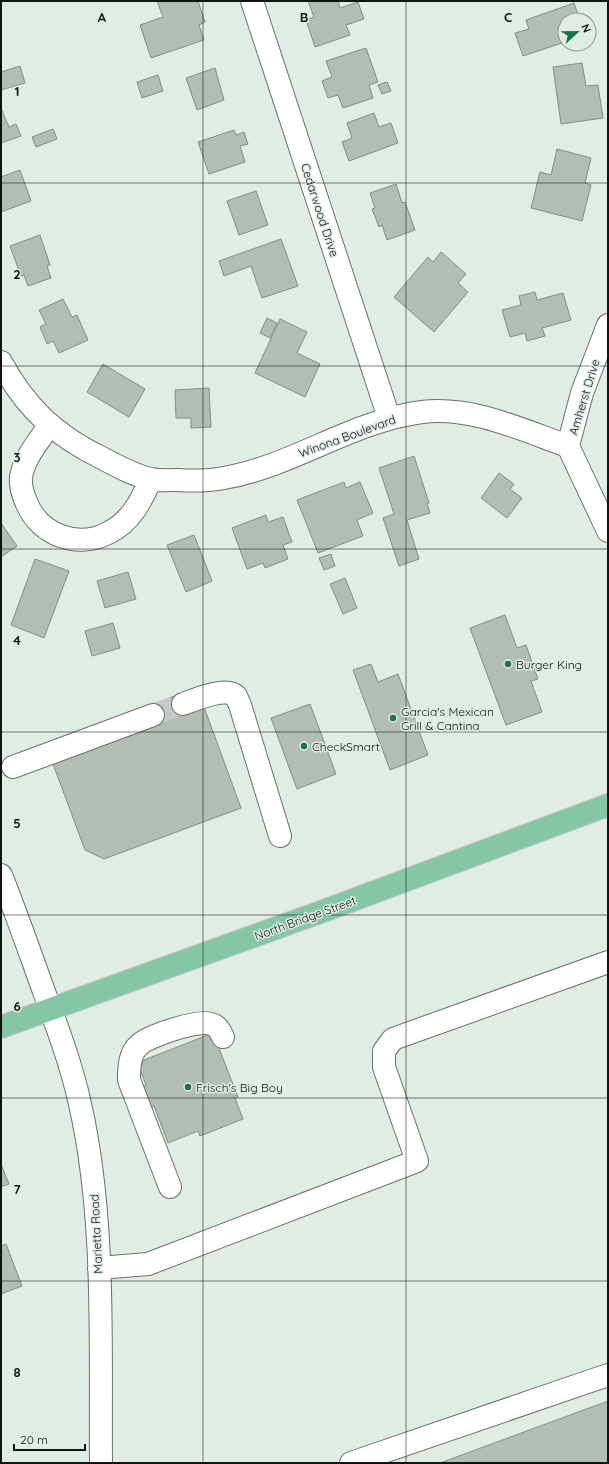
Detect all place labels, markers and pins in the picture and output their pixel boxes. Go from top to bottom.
place label: Burger King [516,657,582,672]
marker: Burger King [503,659,513,669]
place label: Garcia's Mexican Grill & Cantina [401,704,494,733]
marker: Garcia's Mexican Grill & Cantina [388,713,398,723]
place label: CheckSmart [312,739,380,754]
marker: CheckSmart [299,741,309,751]
place label: Frisch's Big Boy [196,1080,283,1095]
marker: Frisch's Big Boy [183,1082,193,1092]

